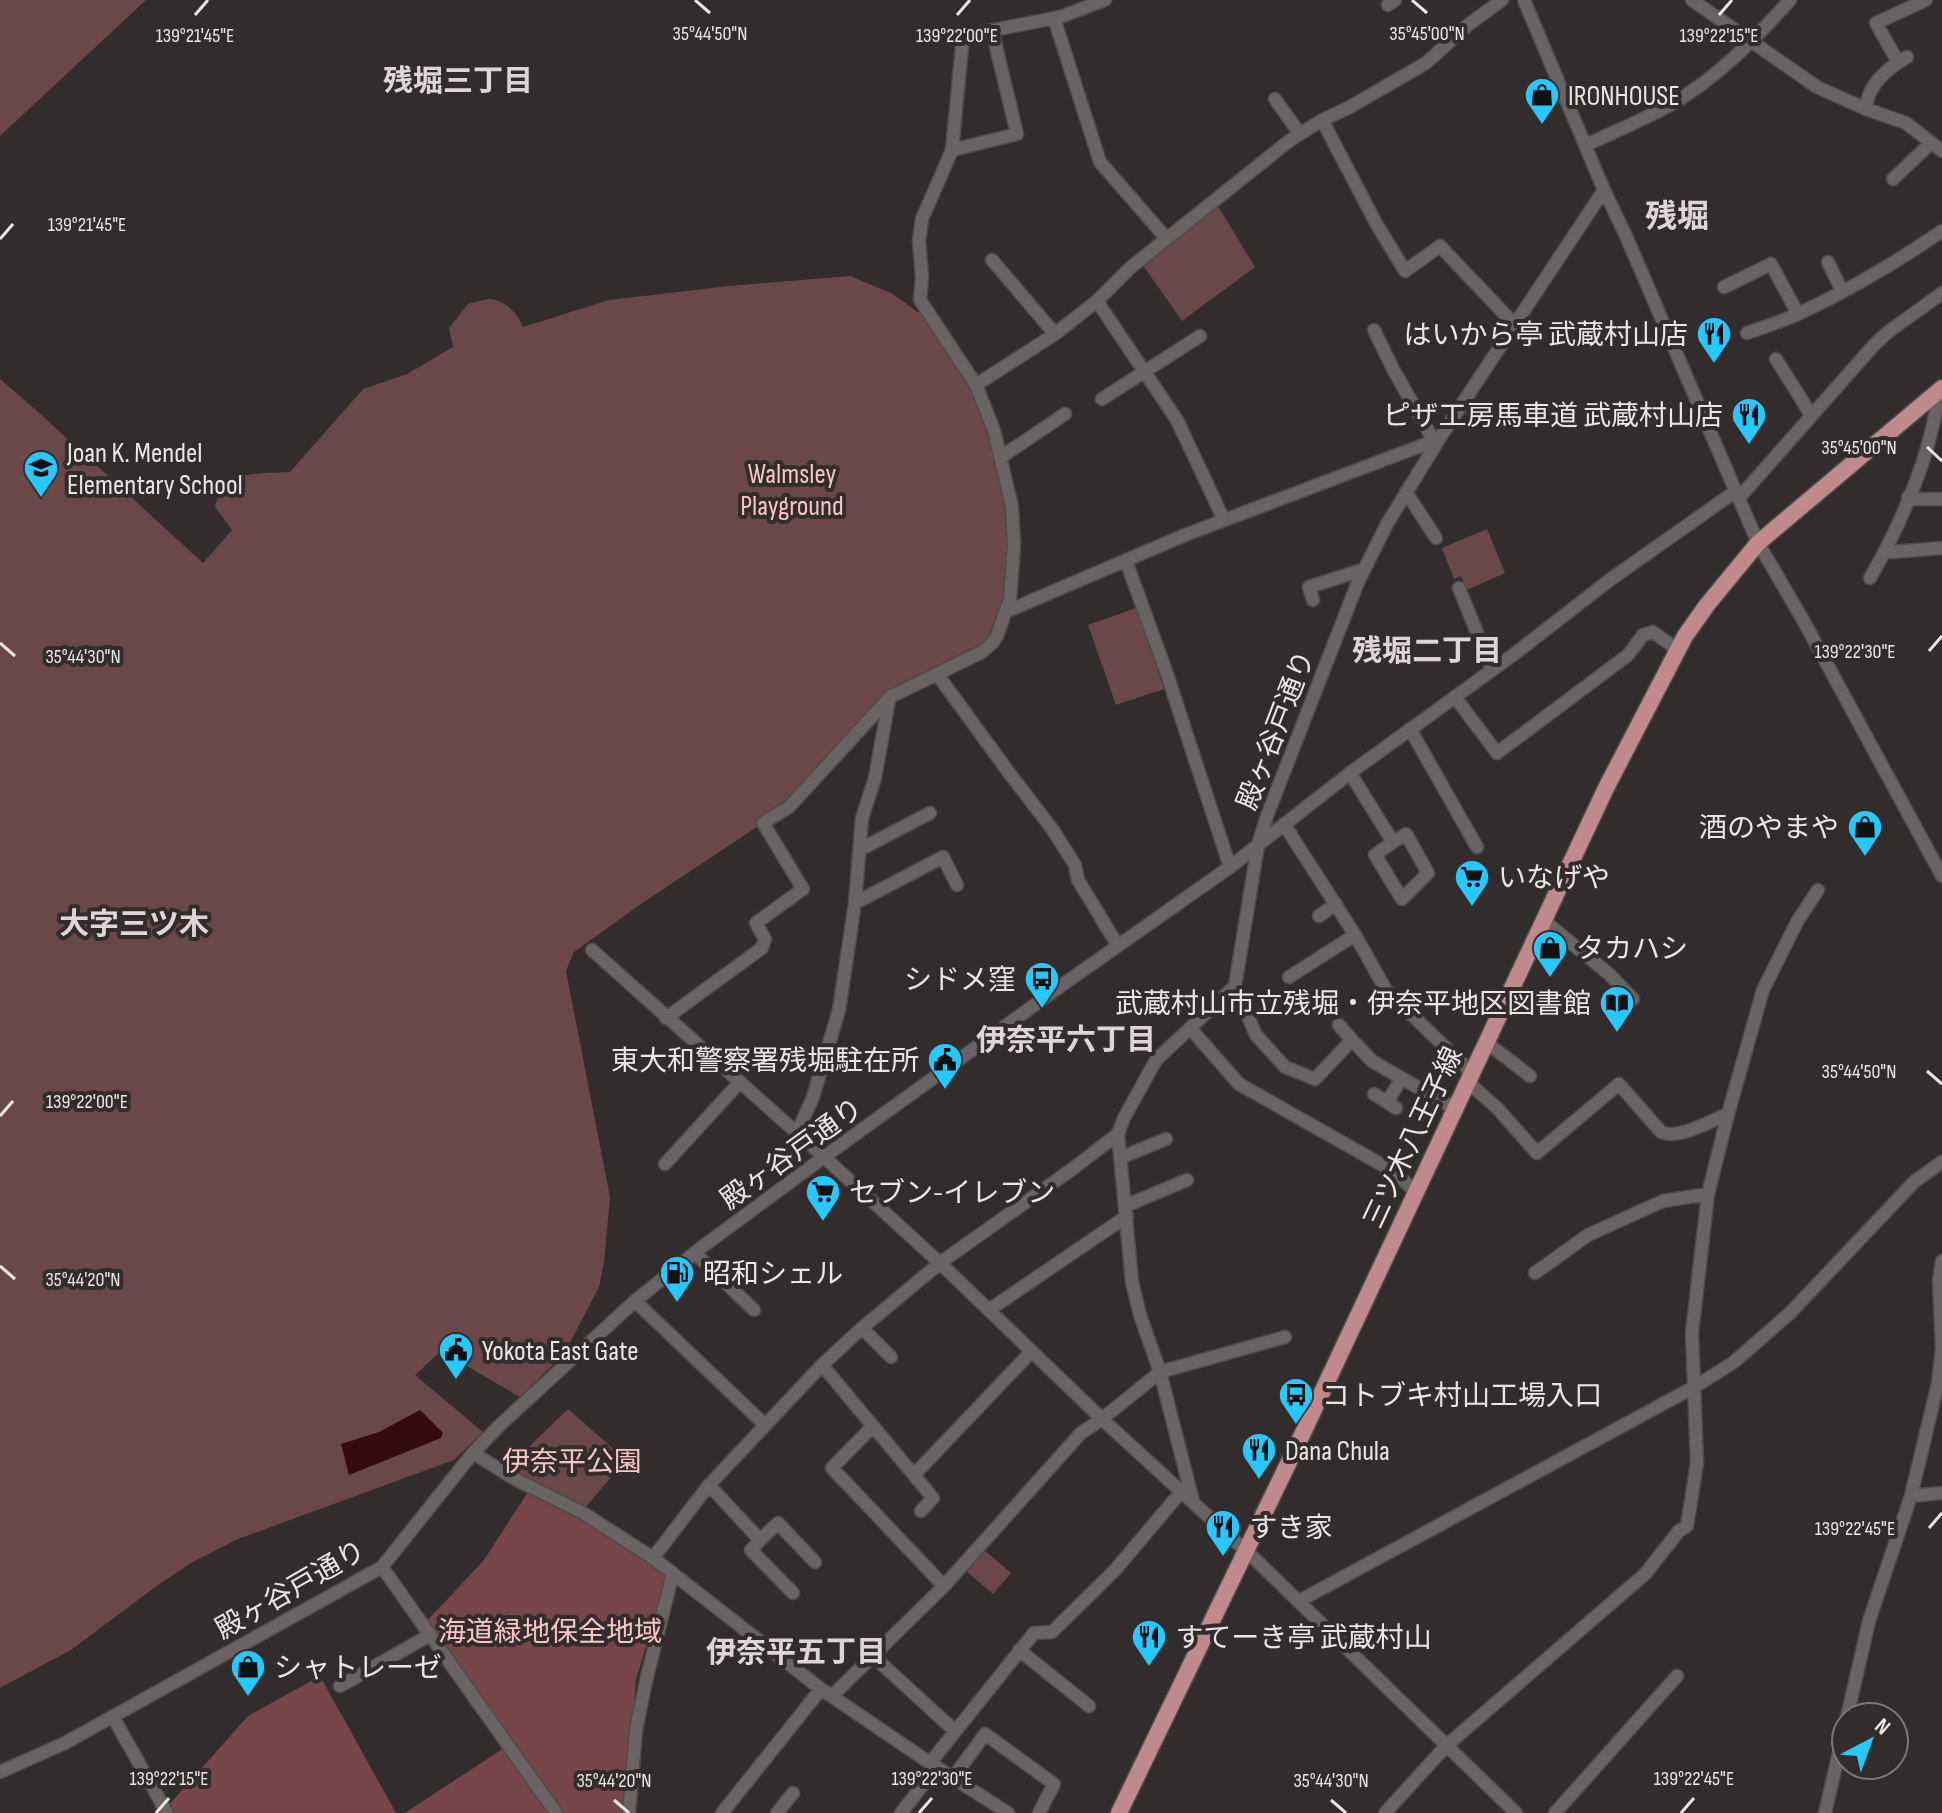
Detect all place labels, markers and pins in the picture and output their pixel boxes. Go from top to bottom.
shop icon: IRONHOUSE [1523,76,1561,126]
place label: IRONHOUSE [1568,80,1680,113]
restaurant icon: はいから亭 武蔵村山店 [1695,315,1733,365]
place label: はいから亭 武蔵村山店 [1404,319,1688,352]
restaurant icon: ピザ工房馬車道 武蔵村山店 [1730,396,1768,446]
place label: ピザ工房馬車道 武蔵村山店 [1383,400,1723,433]
place label: Joan K. Mendel Elementary School [66,437,243,502]
school or university icon: Joan K. Mendel Elementary School [22,449,60,499]
shop icon: 酒のやまや [1846,808,1884,858]
place label: 酒のやまや [1699,812,1839,845]
supermarket icon: いなげや [1453,858,1491,908]
place label: いなげや [1498,862,1610,895]
shop icon: タカハシ [1531,929,1569,979]
place label: タカハシ [1576,933,1688,966]
bus stop icon: シドメ窪 [1023,960,1061,1010]
place label: シドメ窪 [904,964,1016,997]
library icon: 武蔵村山市立残堀・伊奈平地区図書館 [1598,984,1636,1034]
place label: 武蔵村山市立残堀・伊奈平地区図書館 [1115,988,1591,1021]
public building icon: 東大和警察署残堀駐在所 [926,1041,964,1091]
place label: 東大和警察署残堀駐在所 [611,1045,919,1078]
supermarket icon: セブン-イレブン [804,1173,842,1223]
place label: セブン-イレブン [849,1177,1055,1210]
fuel station icon: 昭和シェル [658,1254,696,1304]
place label: 昭和シェル [703,1258,843,1291]
public building icon: Yokota East Gate [437,1331,475,1381]
place label: Yokota East Gate [482,1335,639,1368]
bus stop icon: コトブキ村山工場入口 [1277,1376,1315,1426]
place label: コトブキ村山工場入口 [1322,1380,1602,1413]
restaurant icon: Dana Chula [1240,1431,1278,1481]
place label: Dana Chula [1285,1435,1390,1468]
restaurant icon: すき家 [1204,1508,1242,1558]
place label: すき家 [1249,1512,1333,1545]
restaurant icon: すてーき亭 武蔵村山 [1130,1618,1168,1668]
place label: すてーき亭 武蔵村山 [1175,1622,1432,1655]
shop icon: シャトレーゼ [229,1648,267,1698]
place label: シャトレーゼ [274,1652,442,1685]

